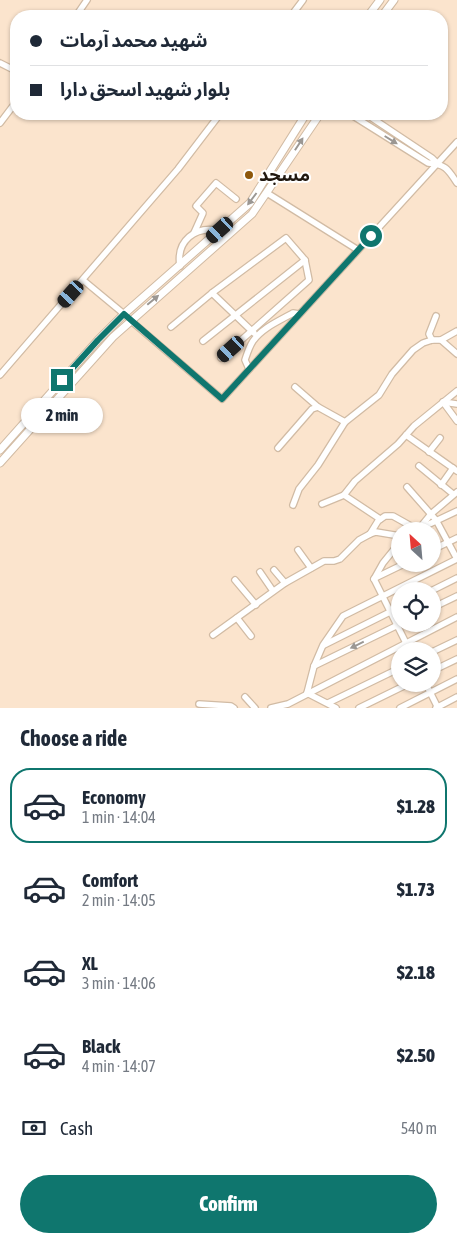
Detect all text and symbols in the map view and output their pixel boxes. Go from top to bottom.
text: شهید محمد آرمات [60,29,208,51]
text: بلوار شهید اسحق دارا [60,78,230,100]
one-way arrow [385,135,398,144]
one-way arrow [294,138,304,151]
place label: مسجد [259,164,310,185]
marker: مسجد [243,169,255,181]
one-way arrow [246,192,257,205]
car [203,214,236,246]
route start [360,225,382,247]
car [55,278,86,310]
one-way arrow [147,294,159,306]
car [214,333,247,365]
route end [51,369,73,391]
callout: 2 min [21,398,103,432]
text: 2 min [46,406,78,424]
north arrow [391,522,441,572]
map controls [391,522,441,692]
button: locate [391,582,441,632]
one-way arrow [350,641,364,649]
button: layers [391,642,441,692]
text: Choose a ride [20,725,127,751]
icon: car [22,783,67,828]
text: Economy [82,786,146,808]
text: $1.28 [397,795,435,817]
text: 1 min · 14:04 [82,808,156,826]
icon: car [22,866,67,911]
text: Comfort [82,869,138,891]
text: $1.73 [397,878,435,900]
text: 2 min · 14:05 [82,891,156,909]
icon: car [22,949,67,994]
text: XL [82,952,98,974]
text: $2.18 [397,961,435,983]
text: 3 min · 14:06 [82,974,156,992]
icon: car [22,1032,67,1077]
text: Black [82,1035,120,1057]
text: $2.50 [397,1044,435,1066]
text: 4 min · 14:07 [82,1057,156,1075]
icon: cash [20,1114,48,1142]
text: Cash [60,1117,93,1139]
text: 540 m [401,1119,437,1137]
button: Confirm [20,1175,437,1233]

